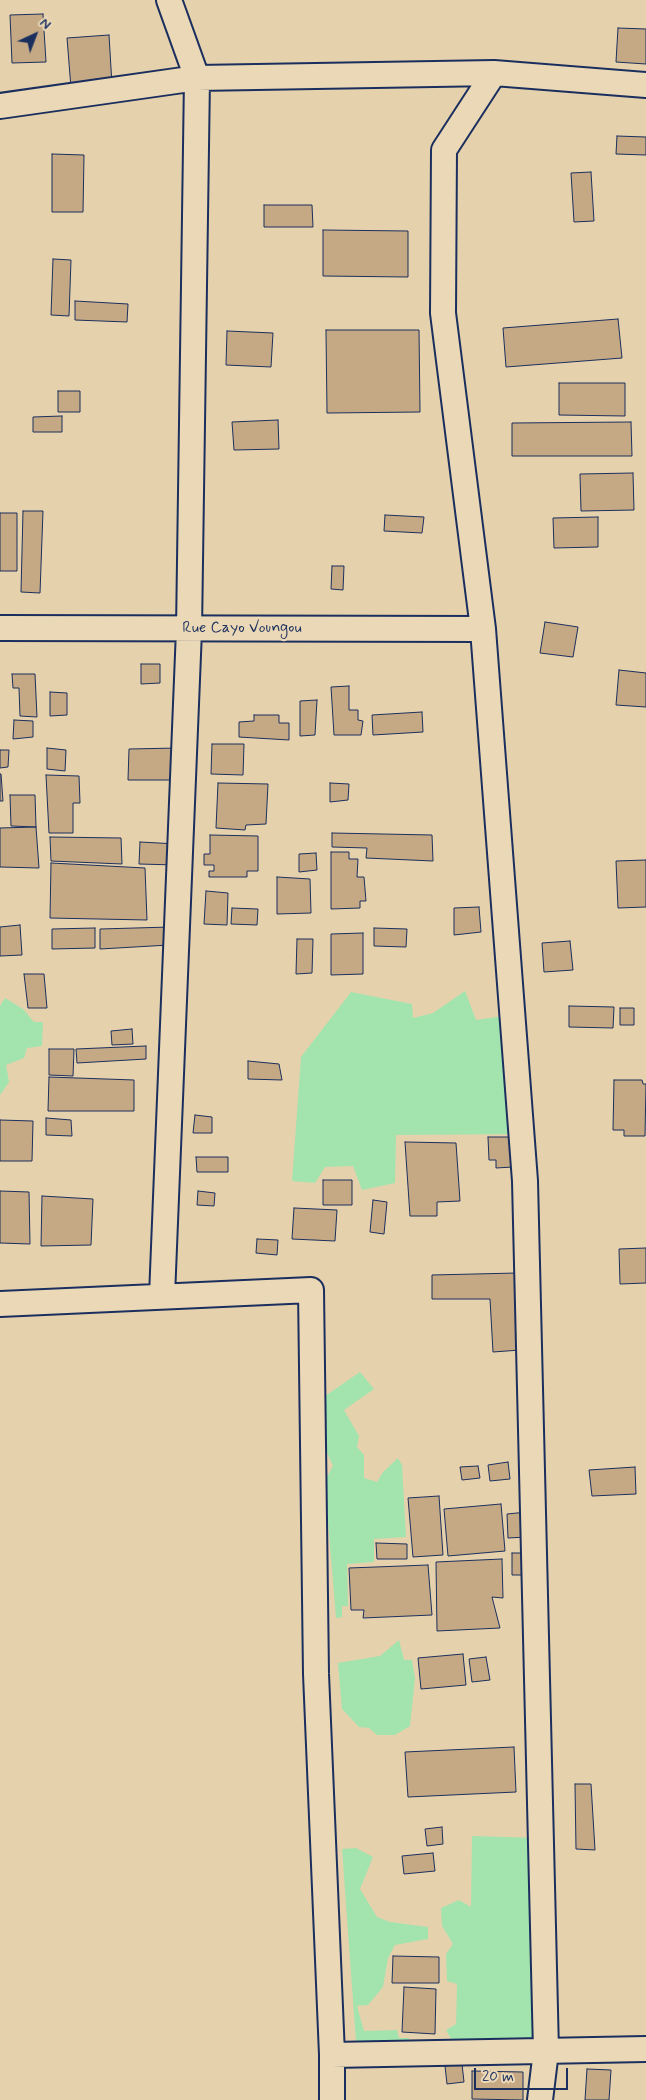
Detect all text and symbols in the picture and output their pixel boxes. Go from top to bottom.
north arrow [10,10,60,60]
text: N [36,14,55,34]
street label: Rue Cayo Voungou [182,619,302,639]
scale bar [476,2058,570,2090]
text: 20 m [482,2067,514,2087]

